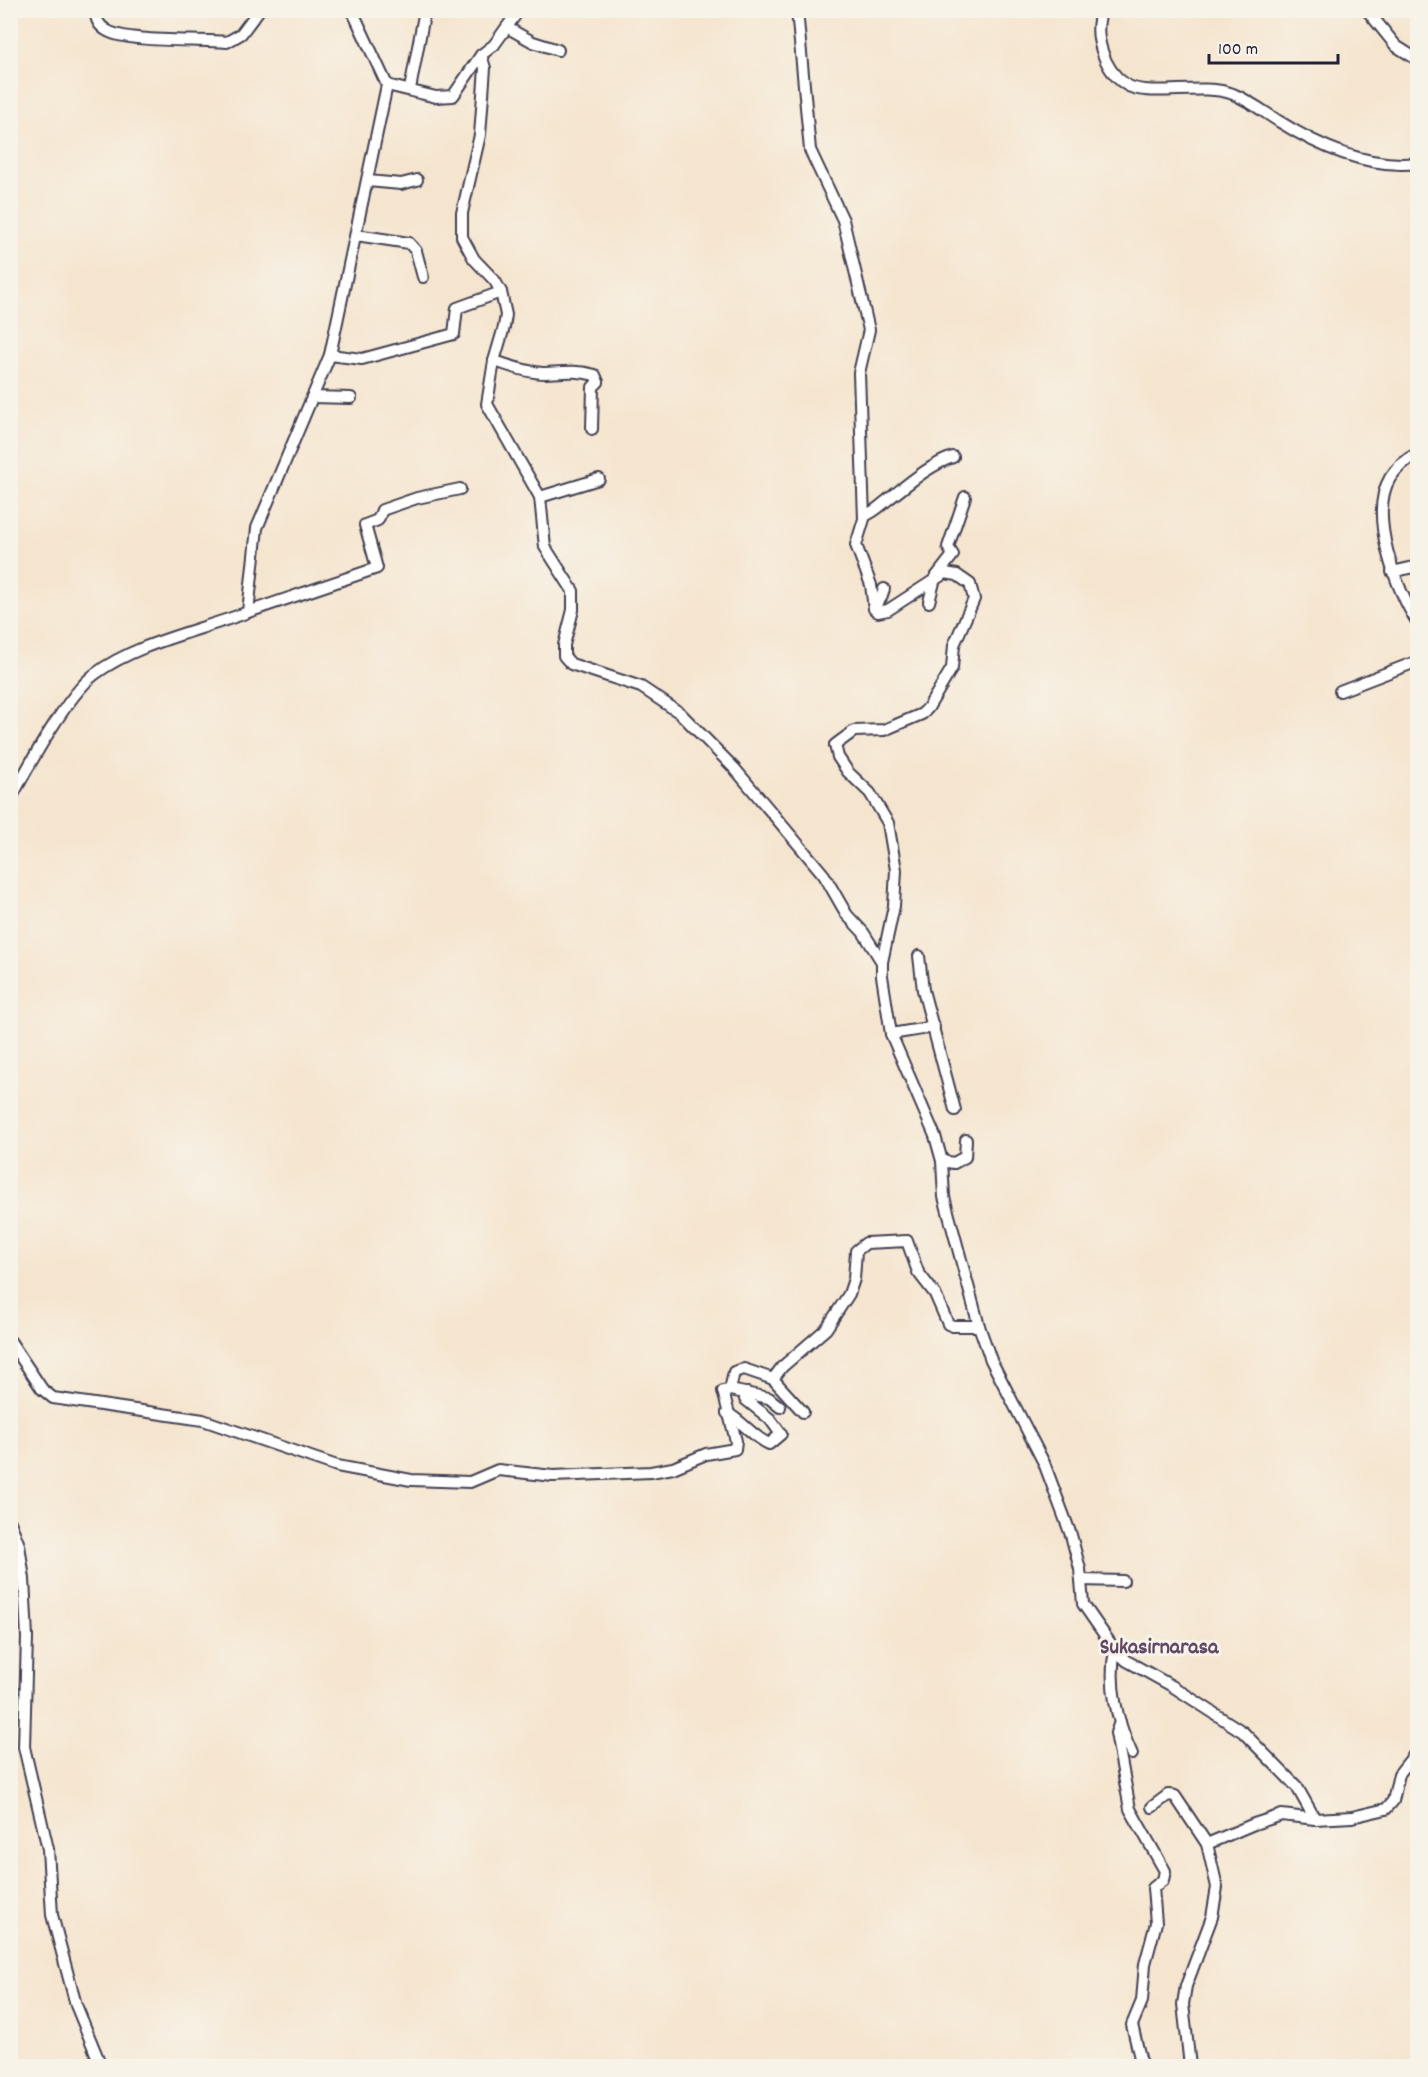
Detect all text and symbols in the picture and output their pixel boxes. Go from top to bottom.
scale bar [1209,27,1338,65]
text: 100 m [1218,38,1258,63]
district label: Sukasirnarasa [1100,1633,1219,1664]

